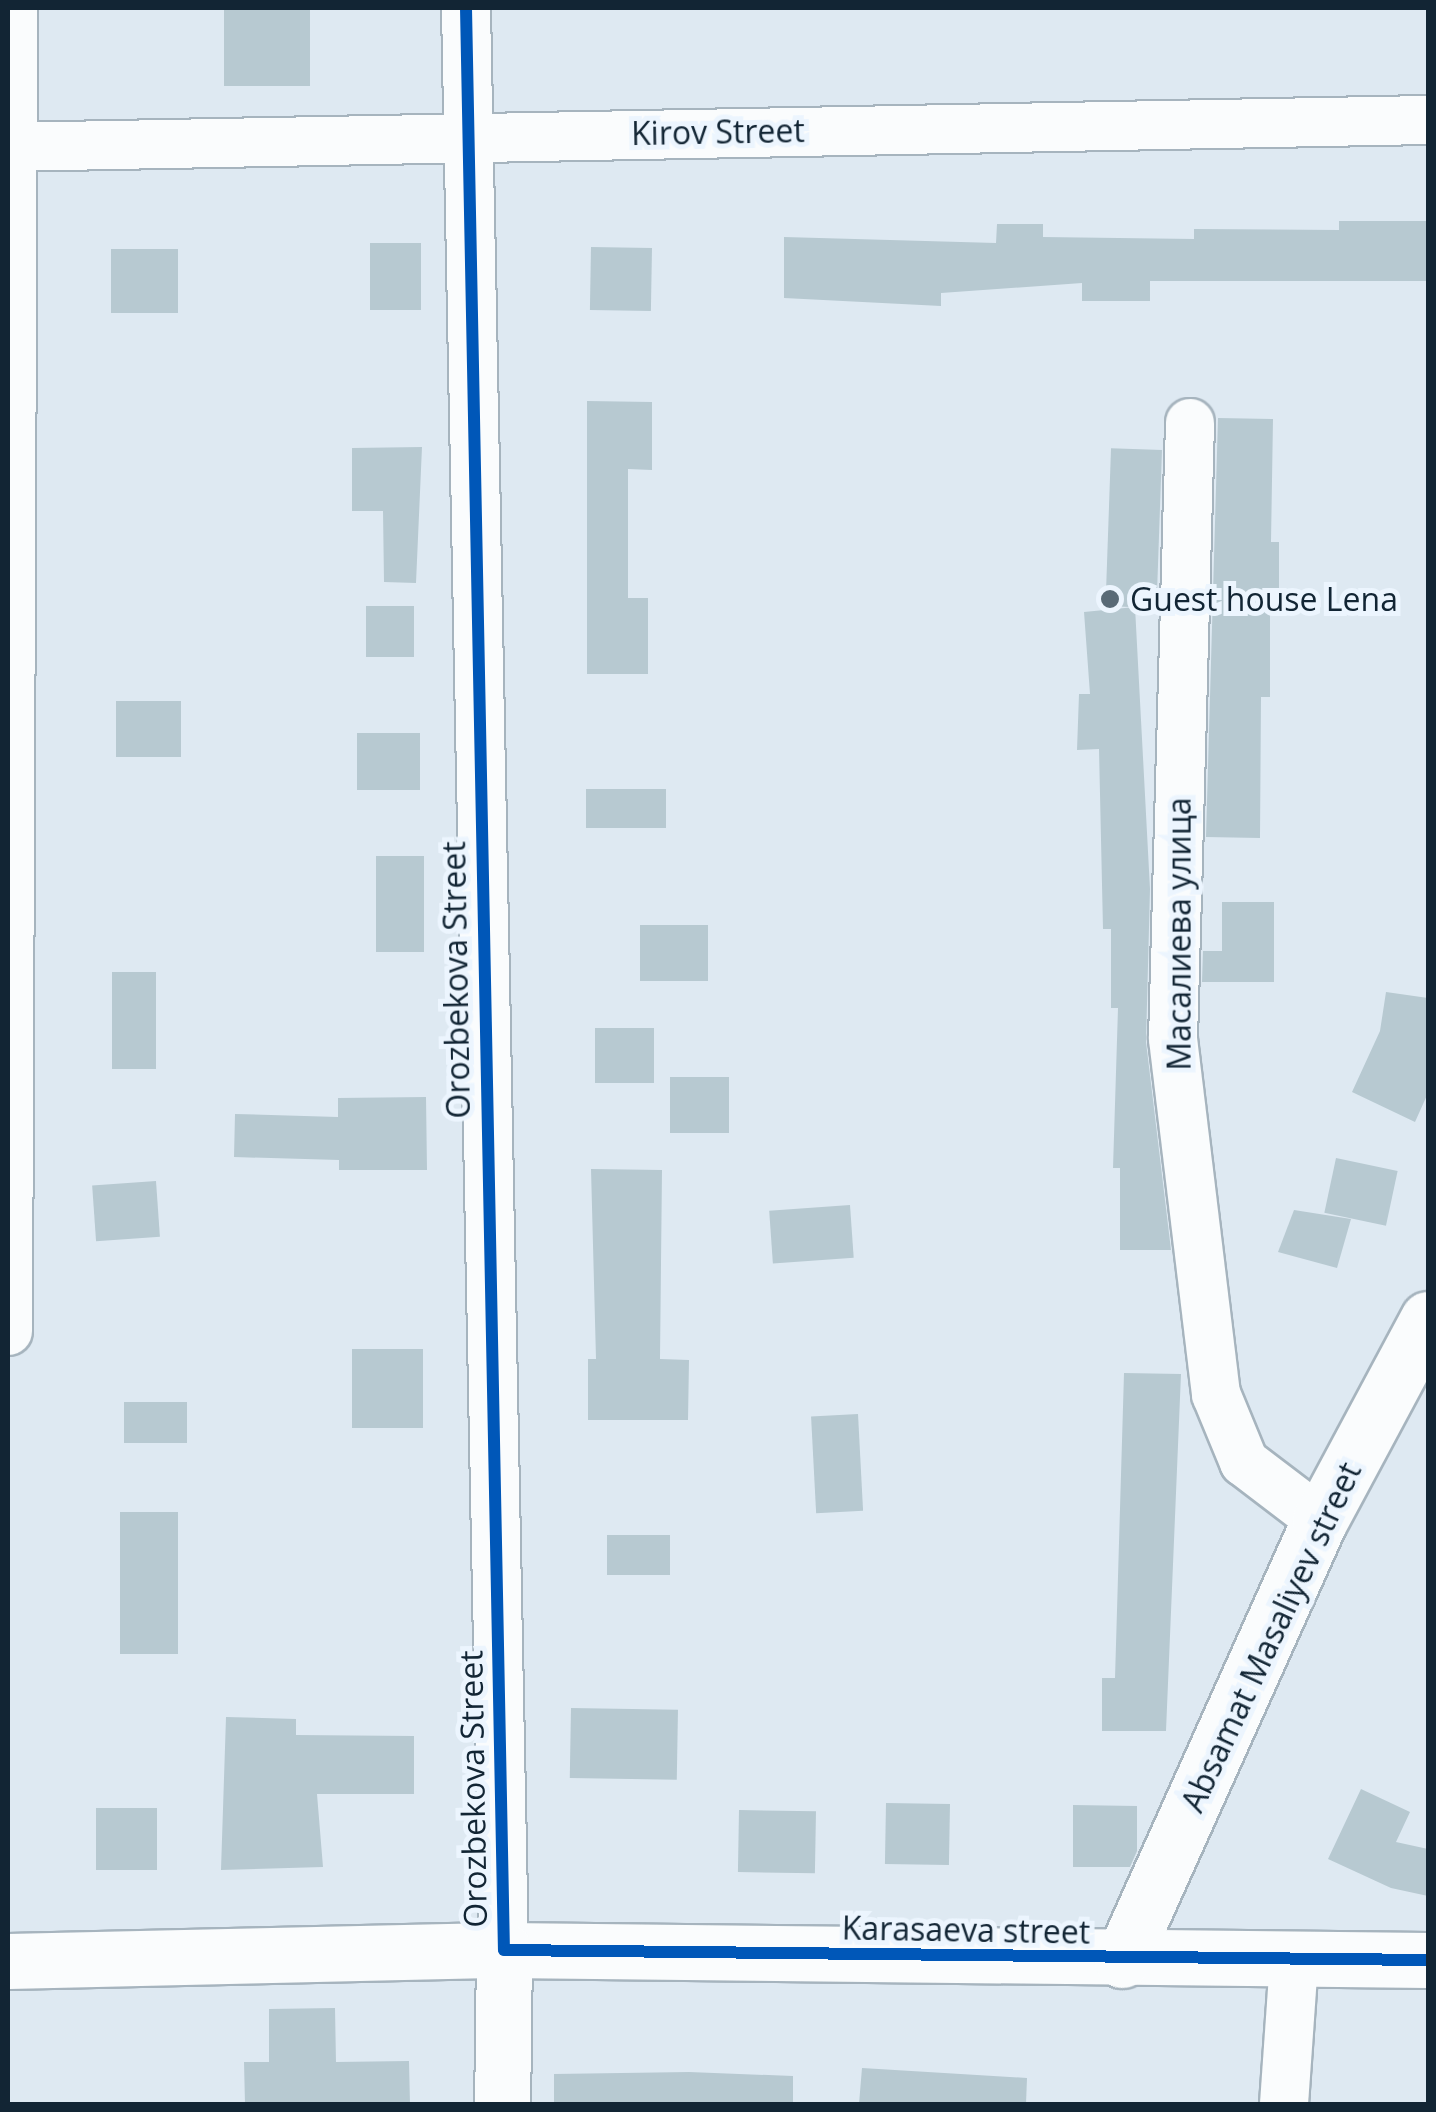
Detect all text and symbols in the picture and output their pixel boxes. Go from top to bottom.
street label: Kirov Street [631,111,805,153]
place label: Guest house Lena [1130,580,1398,618]
marker: Guest house Lena [1099,588,1121,610]
street label: Масалиева улица [1160,797,1198,1071]
street label: Orozbekova Street [434,841,478,1119]
street label: Absamat Masaliyev street [1173,1456,1369,1818]
street label: Orozbekova Street [451,1650,495,1928]
street label: Karasaeva street [841,1909,1091,1951]

